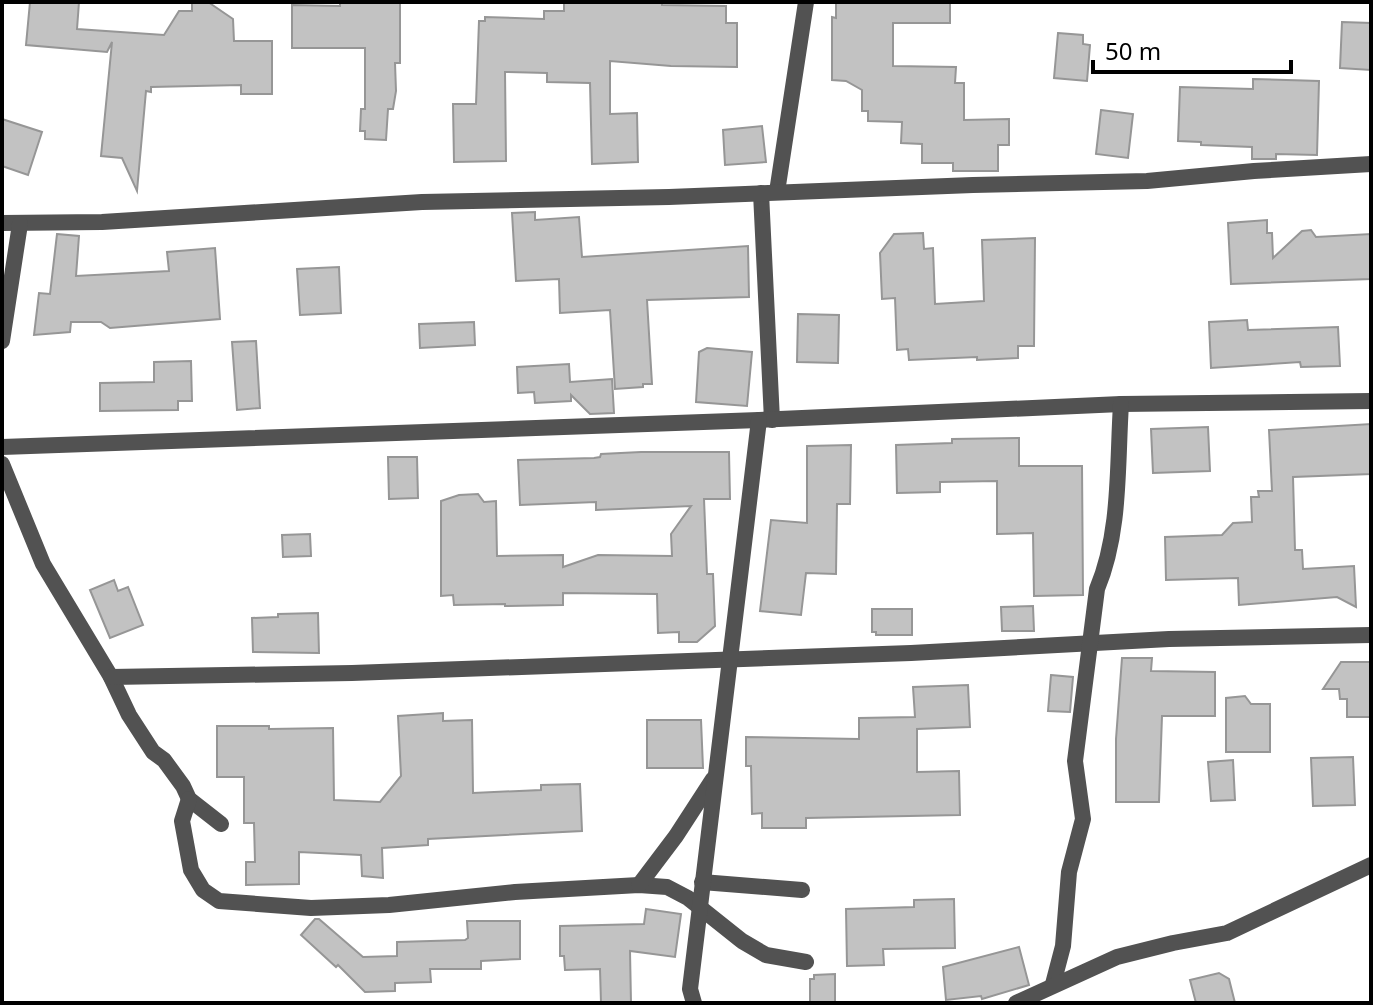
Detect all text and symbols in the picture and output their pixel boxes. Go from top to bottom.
scale bar [1093,24,1291,74]
text: 50 m [1105,34,1161,67]

